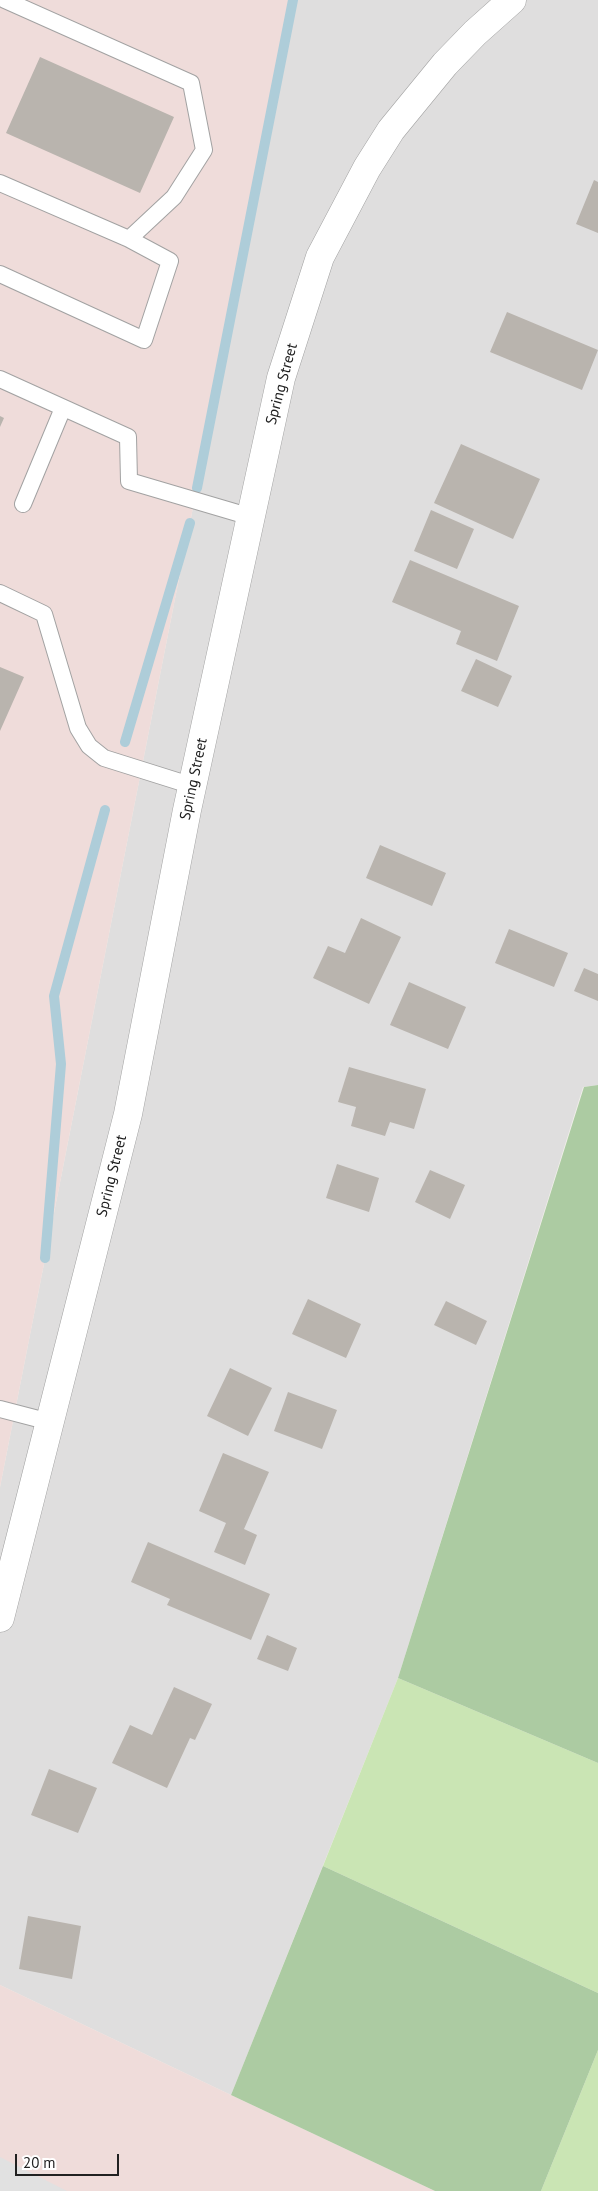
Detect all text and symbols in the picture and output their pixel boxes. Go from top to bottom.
street label: Spring Street [262,341,302,427]
street label: Spring Street [176,736,212,822]
street label: Spring Street [93,1133,131,1219]
scale bar [18,2144,121,2176]
text: 20 m [23,2153,56,2172]

